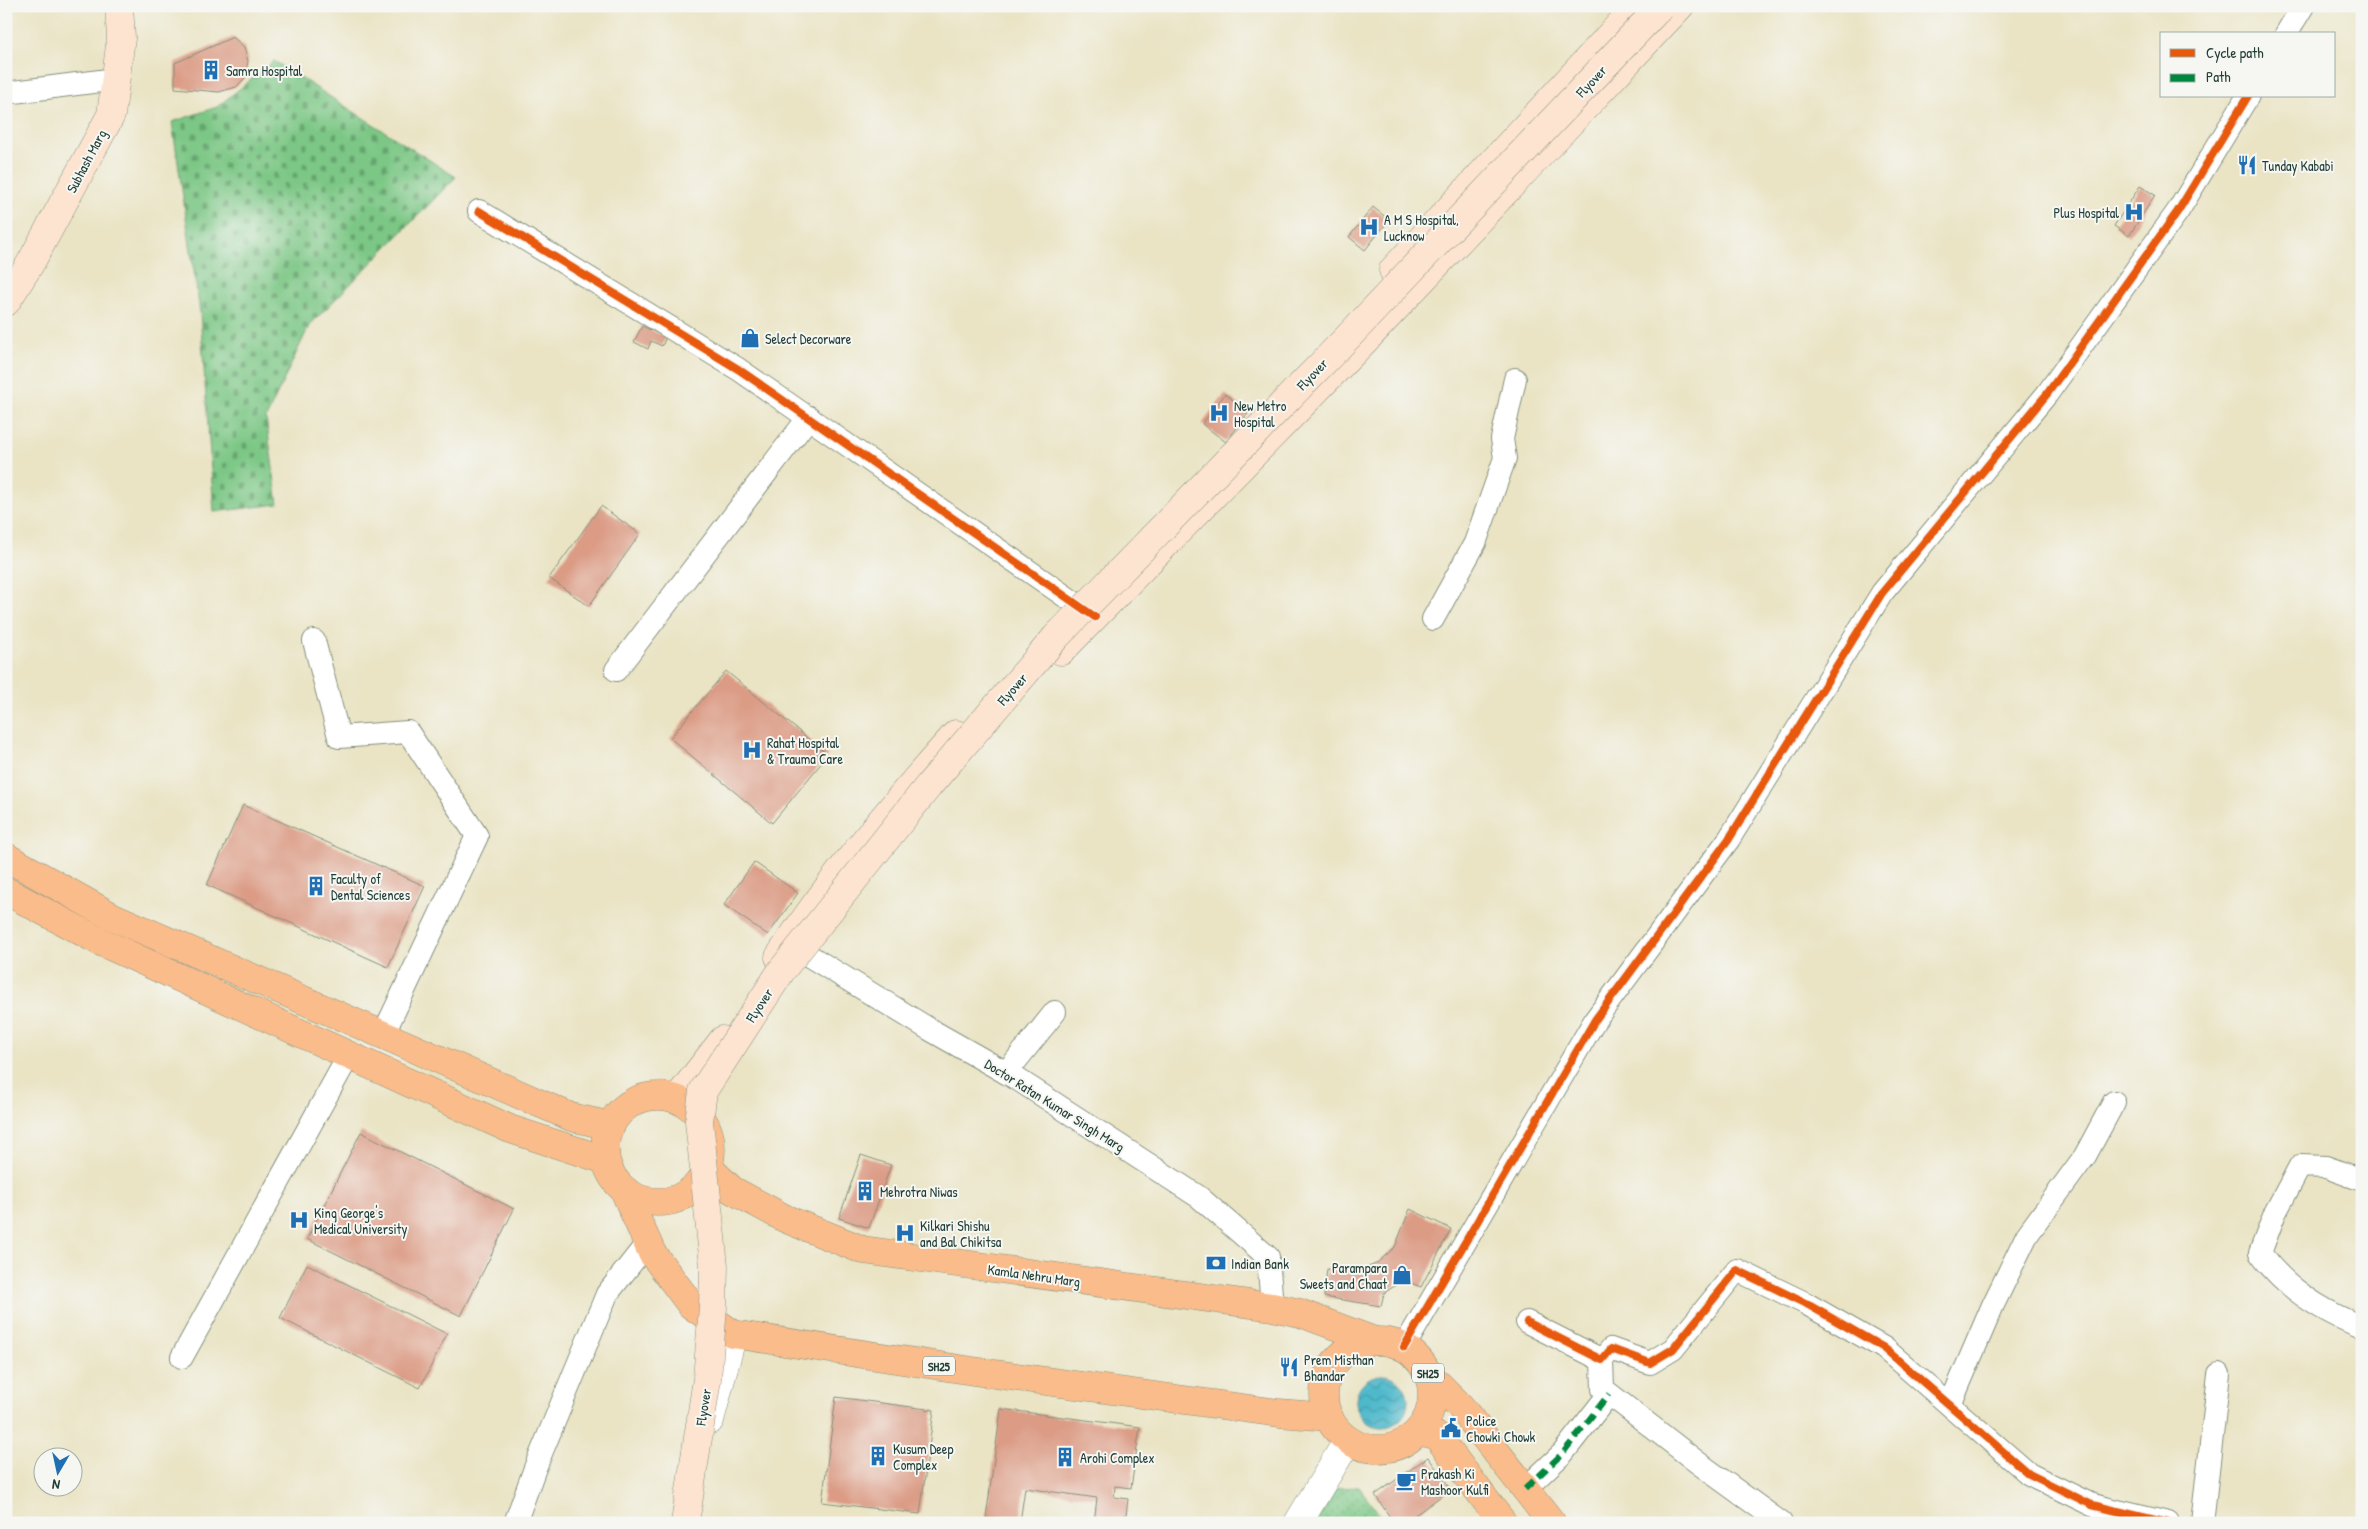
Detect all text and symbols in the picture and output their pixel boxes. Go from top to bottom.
legend [2160,32,2336,98]
text: Cycle path [2206,42,2264,63]
building icon: Samra Hospital [200,59,222,81]
place label: Samra Hospital [226,61,303,81]
street label: Flyover [1571,61,1612,102]
text: Path [2206,66,2231,87]
street label: Subhash Marg [61,126,111,196]
restaurant icon: Tunday Kababi [2236,154,2258,176]
place label: Tunday Kababi [2262,156,2334,176]
hospital icon: Plus Hospital [2123,201,2145,223]
place label: Plus Hospital [2054,203,2119,223]
place label: A M S Hospital, Lucknow [1384,210,1459,245]
hospital icon: A M S Hospital, Lucknow [1358,216,1380,238]
shop icon: Select Decorware [739,327,761,349]
place label: Select Decorware [765,329,852,348]
street label: Flyover [1292,354,1333,395]
place label: New Metro Hospital [1234,396,1287,432]
hospital icon: New Metro Hospital [1208,402,1230,424]
street label: Flyover [992,668,1032,711]
place label: Rahat Hospital & Trauma Care [767,733,843,768]
hospital icon: Rahat Hospital & Trauma Care [741,739,763,761]
place label: Faculty of Dental Sciences [330,869,410,904]
building icon: Faculty of Dental Sciences [305,875,327,897]
street label: Flyover [740,984,778,1027]
street label: Doctor Ratan Kumar Singh Marg [981,1054,1129,1157]
building icon: Mehrotra Niwas [854,1180,876,1202]
place label: Mehrotra Niwas [880,1182,958,1201]
place label: King George's Medical University [314,1203,407,1239]
hospital icon: King George's Medical University [288,1209,310,1231]
place label: Kilkari Shishu and Bal Chikitsa [920,1216,1002,1251]
hospital icon: Kilkari Shishu and Bal Chikitsa [894,1222,916,1244]
bank icon: Indian Bank [1205,1252,1227,1274]
place label: Indian Bank [1231,1254,1289,1273]
place label: Parampara Sweets and Chaat [1300,1258,1388,1293]
street label: Kamla Nehru Marg [986,1259,1082,1292]
shop icon: Parampara Sweets and Chaat [1391,1264,1413,1286]
place label: Prem Misthan Bhandar [1304,1350,1374,1385]
road number: SH25 [923,1356,955,1375]
restaurant icon: Prem Misthan Bhandar [1278,1356,1300,1378]
road number: SH25 [1412,1364,1444,1382]
street label: Flyover [691,1387,716,1428]
place label: Police Chowki Chowk [1466,1411,1536,1446]
public building icon: Police Chowki Chowk [1440,1417,1462,1439]
place label: Kusum Deep Complex [893,1439,953,1475]
building icon: Kusum Deep Complex [867,1445,889,1467]
north arrow [32,1446,82,1496]
building icon: Arohi Complex [1054,1446,1076,1468]
place label: Arohi Complex [1080,1448,1155,1468]
place label: Prakash Ki Mashoor Kulfi [1421,1464,1489,1499]
cafe icon: Prakash Ki Mashoor Kulfi [1395,1470,1417,1492]
text: N [50,1475,61,1495]

